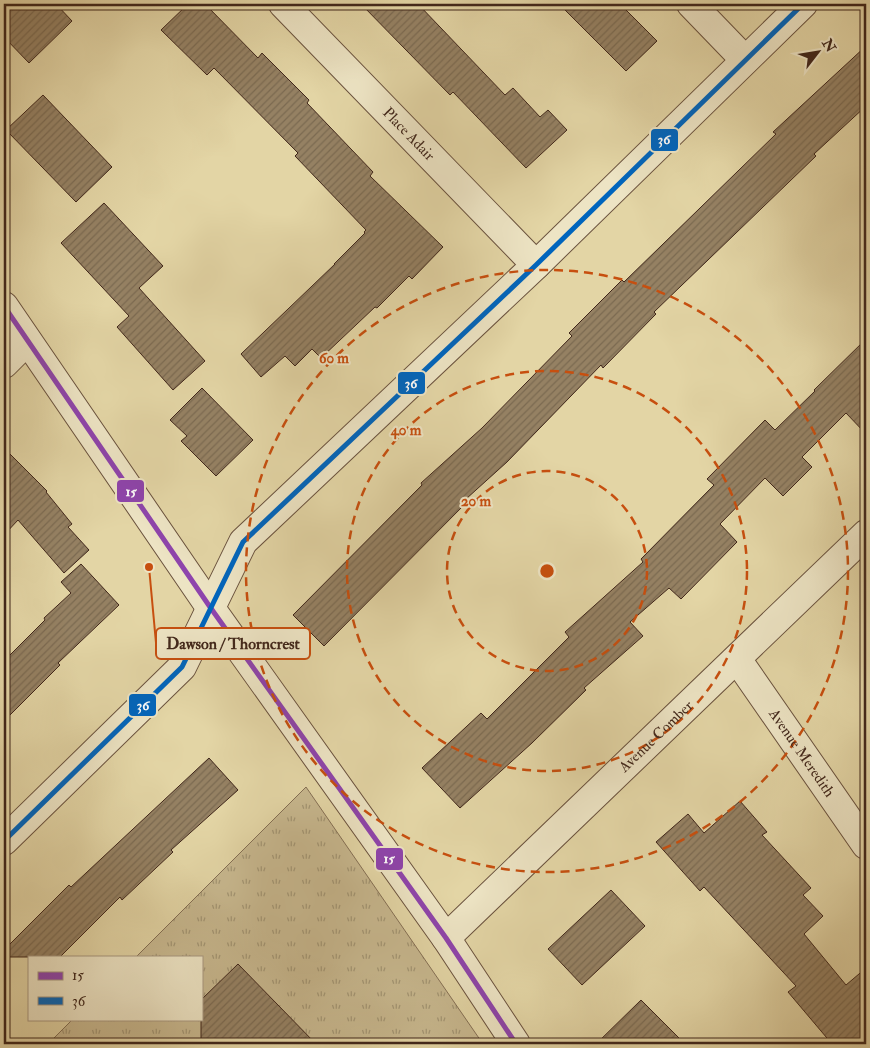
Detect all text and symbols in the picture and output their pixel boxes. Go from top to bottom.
north arrow [792,28,842,78]
text: N [818,35,839,56]
street label: Place Adair [379,103,439,165]
line badge: 36 [650,128,679,152]
text: 36 [658,131,671,148]
text: 60 m [319,349,349,368]
line badge: 36 [397,371,426,395]
text: 36 [405,375,418,392]
text: 40 m [390,421,422,440]
line badge: 15 [116,479,145,503]
text: 15 [125,483,137,500]
text: 20 m [461,492,491,511]
centre of rings [538,562,556,580]
callout: Dawson / Thorncrest [156,628,310,659]
text: Dawson / Thorncrest [166,634,301,654]
line badge: 36 [128,693,157,717]
street label: Avenue Comber [614,696,697,777]
text: 36 [137,697,150,714]
street label: Avenue Meredith [764,704,839,801]
line badge: 15 [375,847,404,871]
text: 15 [383,850,395,867]
legend [28,956,202,1020]
text: 15 [72,966,84,985]
text: 36 [72,992,87,1011]

